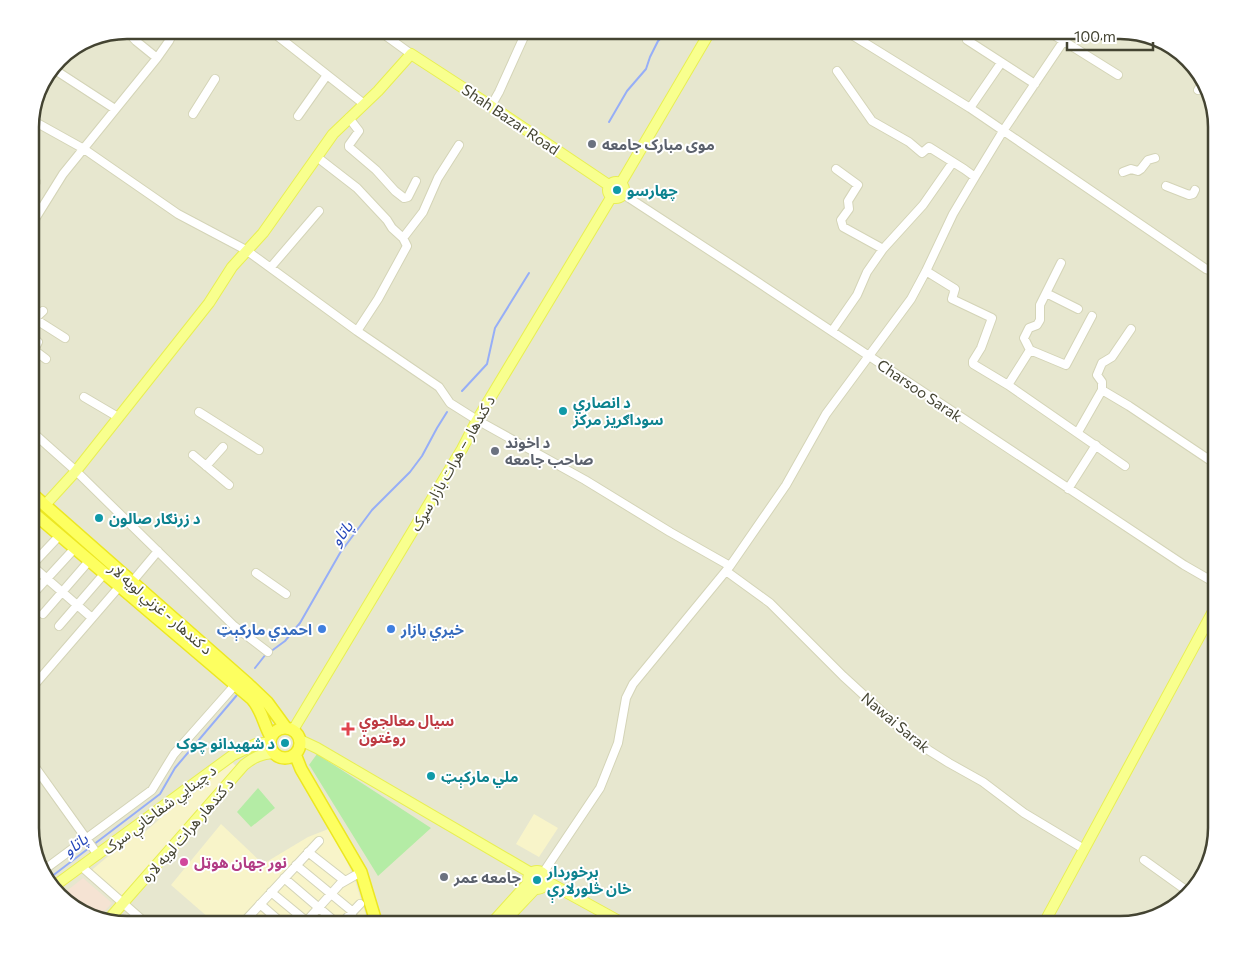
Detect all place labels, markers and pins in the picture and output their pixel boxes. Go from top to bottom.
place label: موی مبارک جامعه [602,135,715,154]
marker: موی مبارک جامعه [586,138,598,150]
place label: چهارسو [627,181,678,201]
marker: چهارسو [611,184,623,196]
place label: د انصاري سوداګریز مرکز [572,393,664,429]
marker: د انصاري سوداګریز مرکز [557,405,569,417]
place label: د اخوند صاحب جامعه [505,433,594,468]
marker: د اخوند صاحب جامعه [489,445,501,457]
place label: د زرنګار صالون [109,509,201,528]
marker: د زرنګار صالون [93,512,105,524]
place label: احمدي مارکېټ [217,620,312,641]
place label: خیري بازار [400,620,465,641]
marker: احمدي مارکېټ [316,623,328,635]
marker: خیري بازار [385,623,397,635]
place label: سيال معالجوي روغتون [359,711,454,747]
marker: سيال معالجوي روغتون [341,722,355,736]
place label: د شهيدانو چوک [176,734,275,754]
marker: د شهيدانو چوک [279,737,291,749]
place label: ملي مارکېټ [441,767,519,788]
marker: ملي مارکېټ [425,770,437,782]
place label: نور جهان هوټل [194,853,287,872]
marker: نور جهان هوټل [178,856,190,868]
place label: برخوردار خان څلورلارې [546,862,632,903]
place label: جامعه عمر [453,868,521,887]
marker: جامعه عمر [438,871,450,883]
marker: برخوردار خان څلورلارې [531,874,543,886]

